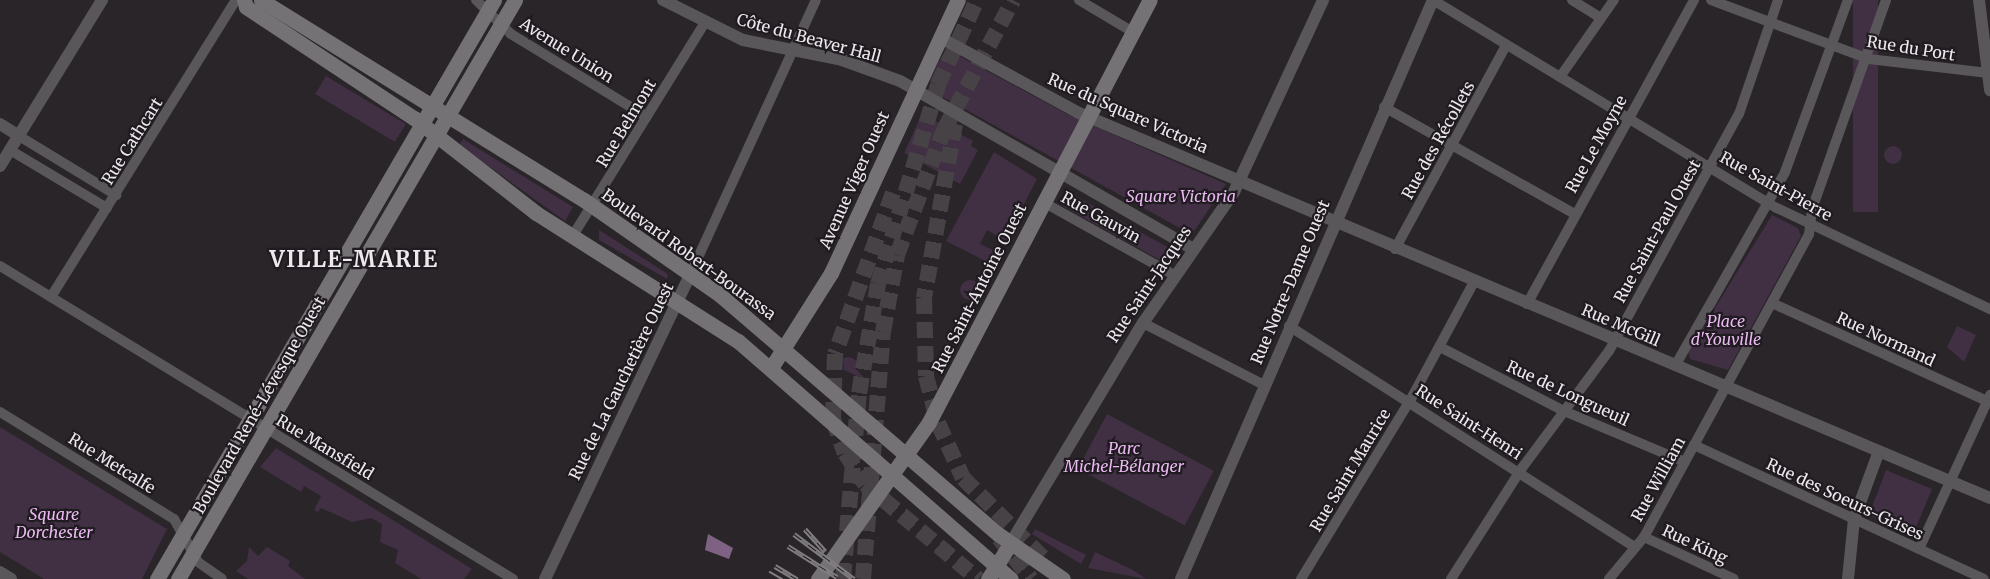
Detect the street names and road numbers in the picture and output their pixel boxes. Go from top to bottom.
street label: Côte du Beaver Hall [735,9,883,67]
street label: Avenue Union [517,13,617,87]
street label: Rue du Port [1865,32,1957,64]
street label: Rue du Square Victoria [1045,69,1211,157]
street label: Rue Belmont [592,76,660,170]
street label: Rue des Récollets [1398,78,1478,202]
street label: Rue Le Moyne [1561,92,1631,196]
street label: Rue Cathcart [98,94,166,188]
street label: Avenue Viger Ouest [815,108,893,252]
street label: Rue Saint-Pierre [1717,147,1835,225]
street label: Rue Saint-Paul Ouest [1610,156,1704,306]
street label: Boulevard Robert-Bourassa [598,184,780,324]
street label: Rue Gauvin [1058,187,1144,247]
street label: Rue Notre-Dame Ouest [1247,197,1333,367]
street label: Rue Saint-Antoine Ouest [928,200,1030,376]
street label: Rue Saint-Jacques [1103,222,1195,346]
street label: Rue de La Gauchetière Ouest [565,279,677,483]
street label: Boulevard René-Lévesque Ouest [189,293,329,517]
street label: Rue McGill [1579,300,1663,350]
street label: Rue Normand [1834,308,1938,370]
street label: Rue de Longueuil [1504,356,1632,430]
street label: Rue Saint-Henri [1412,380,1526,464]
street label: Rue Saint Maurice [1306,405,1394,535]
street label: Rue Mansfield [273,410,377,484]
street label: Rue Metcalfe [65,429,159,497]
street label: Rue William [1627,433,1689,525]
street label: Rue des Soeurs-Grises [1763,454,1927,544]
street label: Rue King [1659,521,1731,567]

